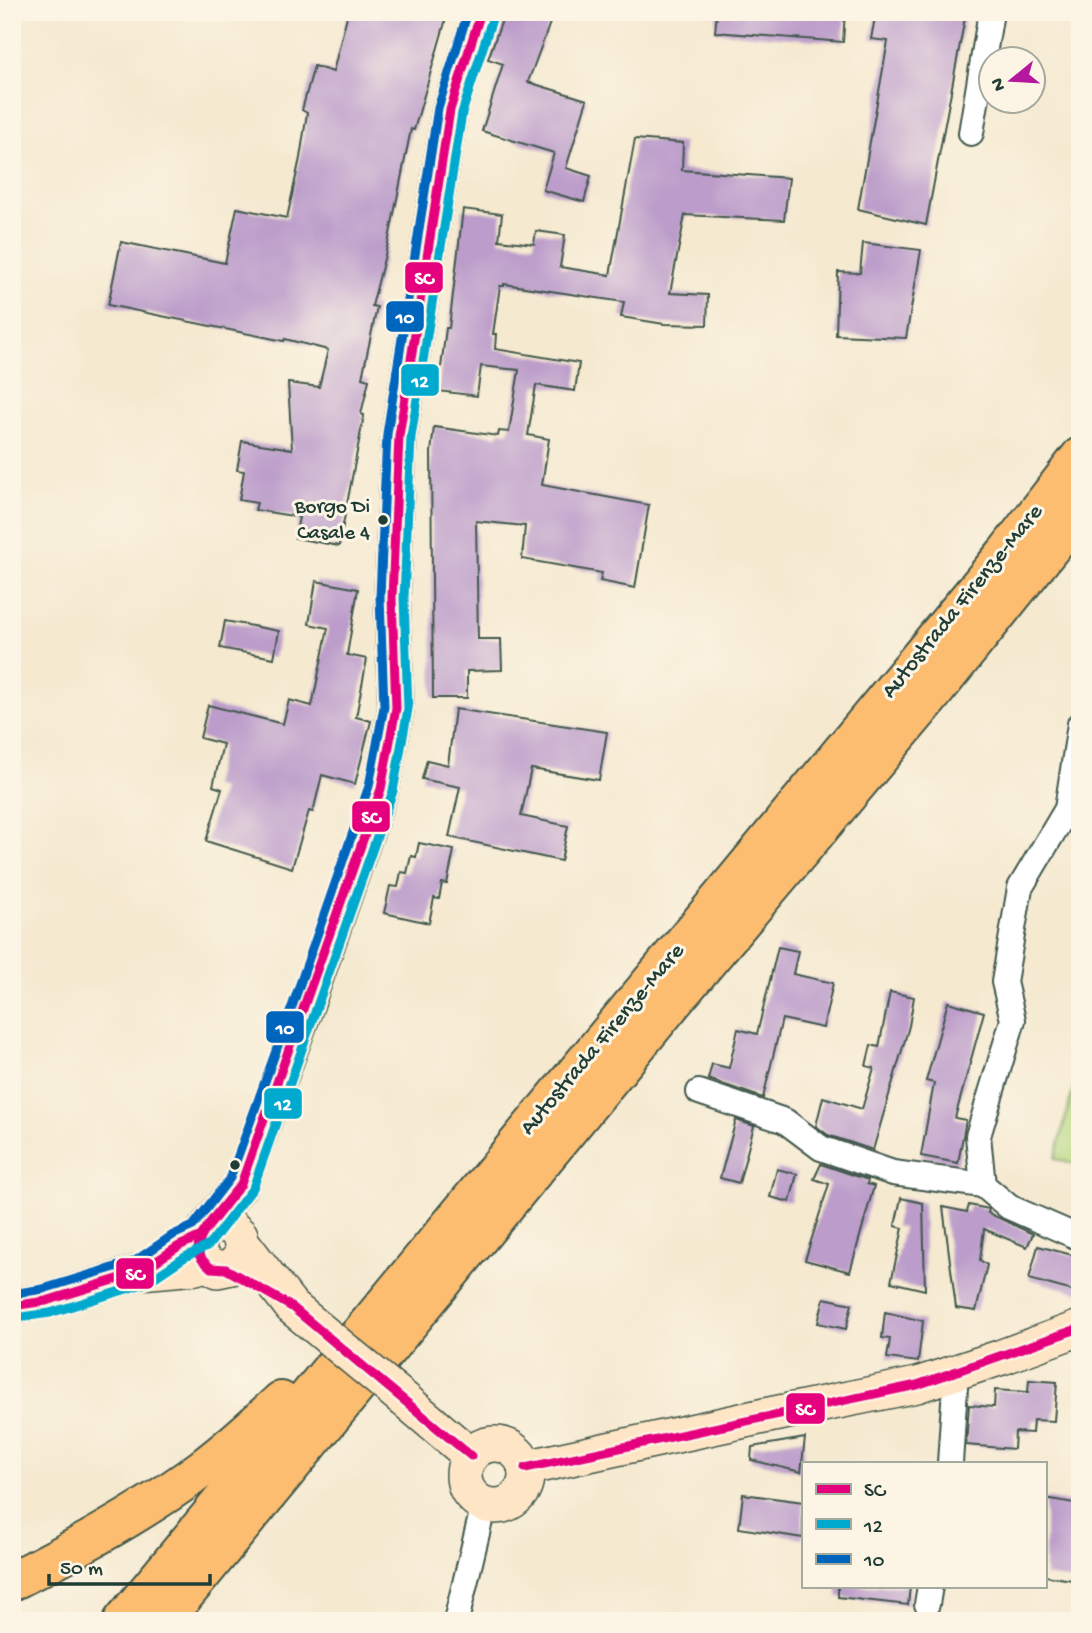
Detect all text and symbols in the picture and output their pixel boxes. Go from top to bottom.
north arrow [976,46,1046,116]
text: N [986,75,1012,94]
line badge: SC [404,261,444,294]
text: SC [414,269,435,292]
line badge: 10 [385,300,425,333]
text: 10 [395,308,414,331]
line badge: 12 [400,363,440,397]
text: 12 [411,372,429,395]
place label: Borgo Di Casale 4 [294,496,370,547]
street label: Autostrada Firenze-Mare [876,499,1050,704]
marker: Borgo Di Casale 4 [376,513,390,527]
line badge: SC [351,800,391,833]
text: SC [361,808,382,831]
street label: Autostrada Firenze-Mare [515,938,692,1141]
line badge: 10 [265,1010,305,1044]
text: 10 [275,1019,294,1042]
line badge: 12 [263,1087,303,1120]
text: 12 [274,1095,292,1118]
unlabelled marker [228,1158,242,1172]
line badge: SC [115,1257,155,1290]
text: SC [125,1265,146,1288]
line badge: SC [785,1392,826,1425]
text: SC [795,1400,816,1423]
legend [802,1462,1046,1588]
text: SC [864,1480,887,1505]
text: 12 [863,1516,883,1541]
scale bar [49,1542,210,1586]
text: 10 [863,1550,884,1575]
text: 50 m [60,1558,103,1583]

